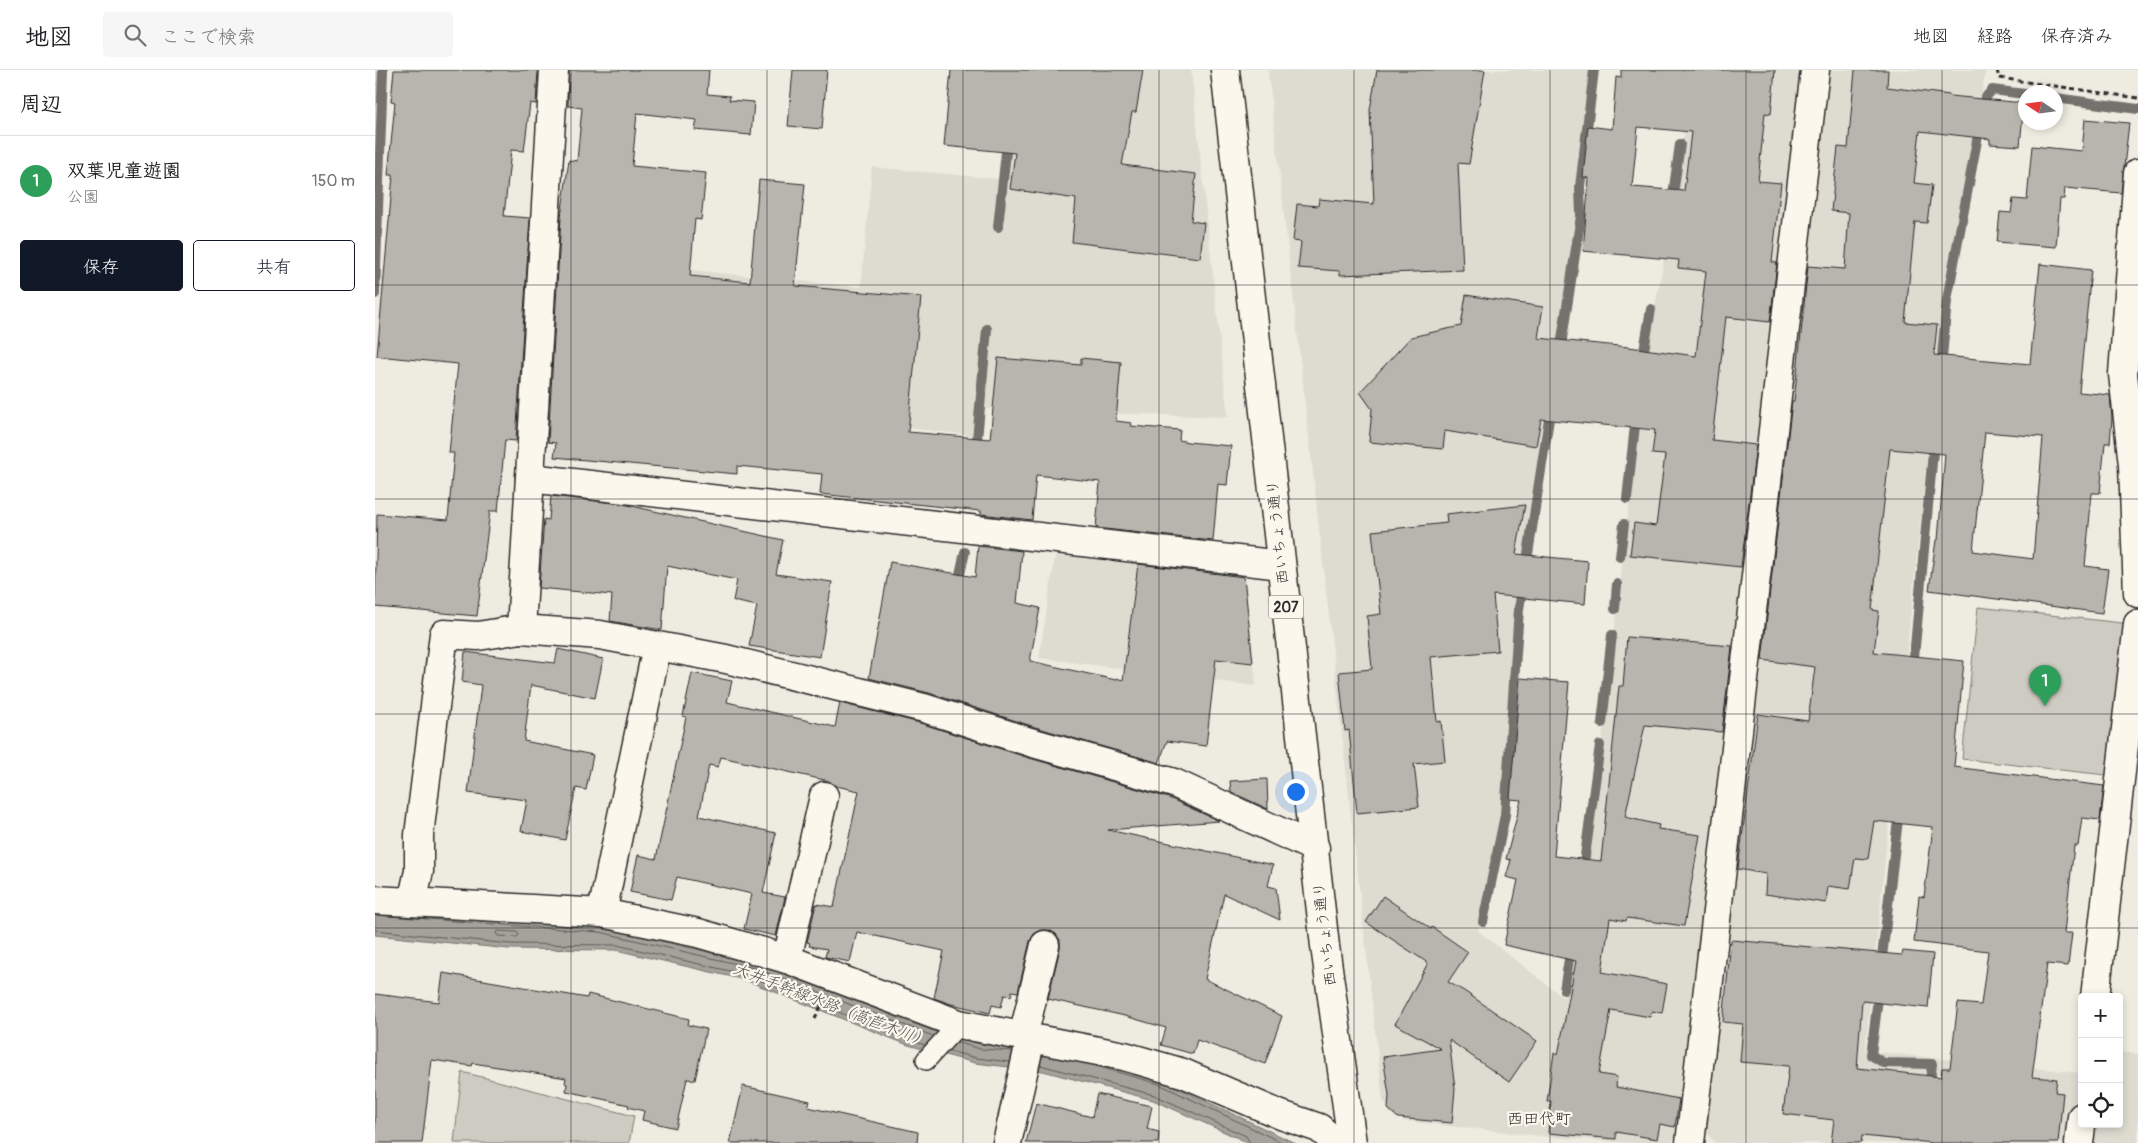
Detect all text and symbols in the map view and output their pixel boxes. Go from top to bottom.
search box [103,12,453,57]
icon: search [121,21,149,49]
text: 地図 [25,23,73,52]
text: ここで検索 [161,25,256,49]
text: 地図 [1913,25,1949,48]
text: 経路 [1977,25,2013,48]
text: 保存済み [2041,25,2113,48]
north arrow [2018,85,2063,130]
text: 周辺 [20,91,62,118]
text: 双葉児童遊園 [67,159,181,183]
text: 1 [33,171,39,191]
text: 150 m [311,171,355,191]
text: 公園 [67,187,99,207]
button: 保存 [20,240,183,291]
button: 共有 [193,240,355,291]
street label: 西いちょう通り [1263,479,1293,585]
road number: 207 [1269,596,1303,618]
pin: 1 [2029,665,2061,706]
your location [1283,779,1309,805]
street label: 西いちょう通り [1309,881,1341,987]
water label: 大井手幹線水路（萵苣木川） [730,958,932,1052]
map controls [2078,993,2123,1128]
button: + [2078,993,2123,1038]
button: − [2078,1038,2123,1083]
button: locate [2078,1083,2123,1128]
district label: 西田代町 [1507,1109,1571,1129]

